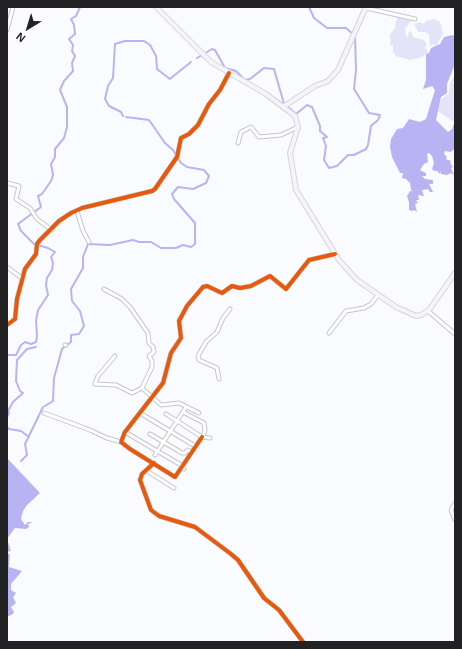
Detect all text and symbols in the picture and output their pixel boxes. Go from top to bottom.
north arrow [8,8,48,48]
text: N [14,30,27,45]

